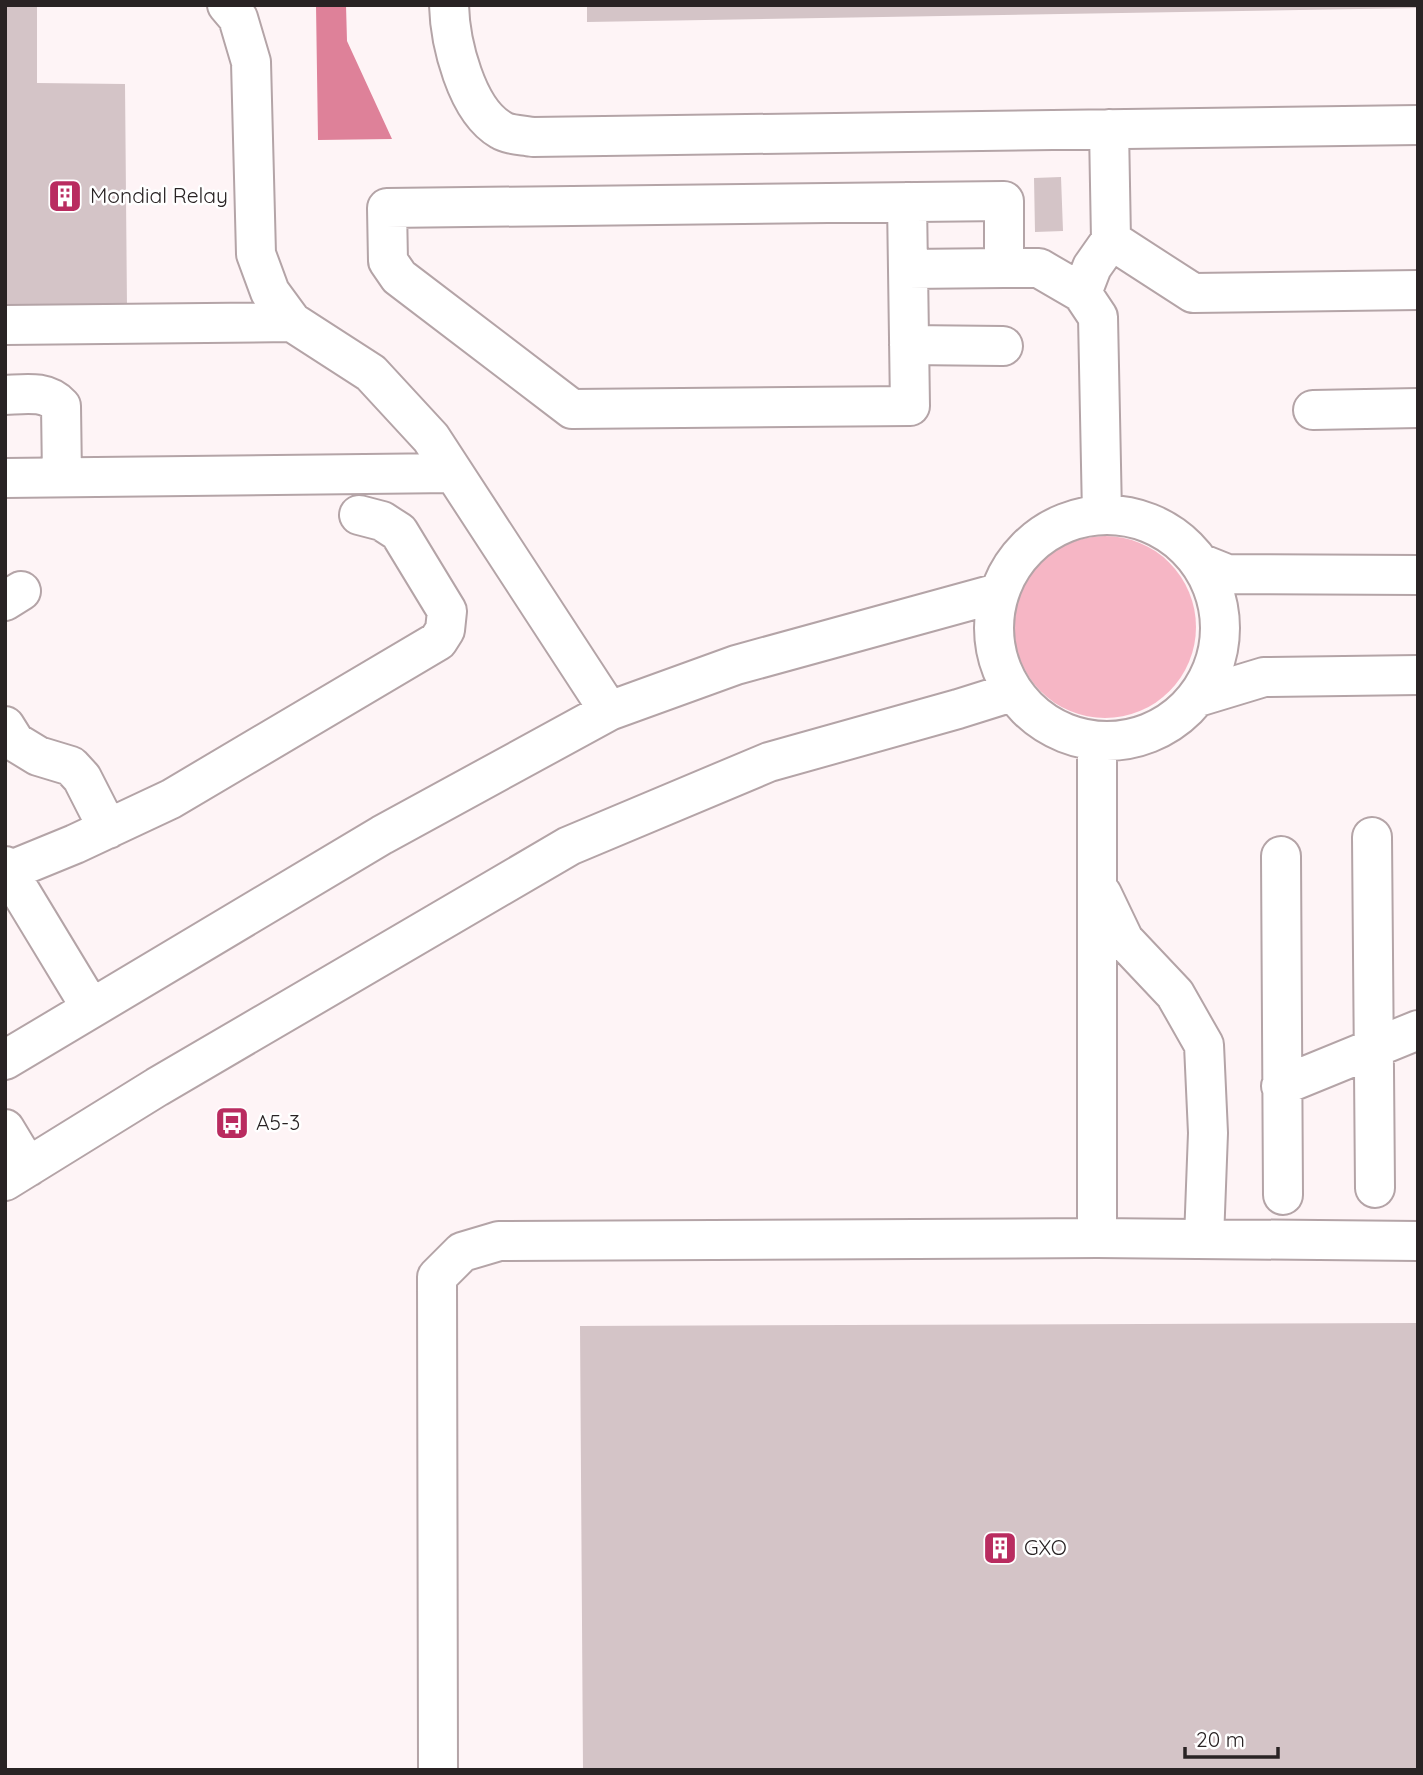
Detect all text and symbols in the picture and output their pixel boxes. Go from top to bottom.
building icon: Mondial Relay [46,177,84,215]
place label: Mondial Relay [90,182,228,208]
bus stop icon: A5-3 [213,1104,251,1142]
place label: A5-3 [256,1109,300,1135]
building icon: GXO [981,1529,1019,1567]
place label: GXO [1024,1534,1067,1560]
scale bar [1185,1716,1278,1760]
text: 20 m [1196,1726,1245,1752]

